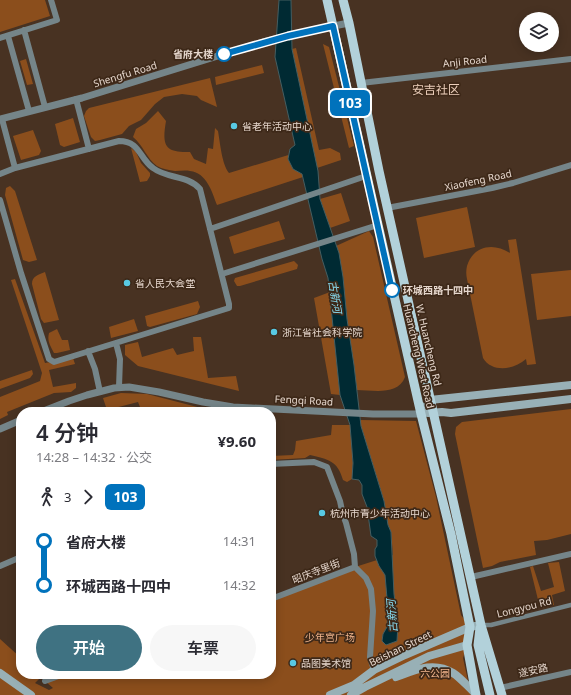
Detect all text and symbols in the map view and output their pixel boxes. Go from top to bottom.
map controls [519,12,559,52]
button: layers [519,12,559,52]
marker: 省府大楼 [216,46,232,62]
place label: 省府大楼 [173,47,213,61]
street label: Anji Road [442,52,488,70]
street label: Shengfu Road [91,58,159,90]
district label: 安吉社区 [412,81,460,98]
line badge: 103 [327,90,373,116]
text: 103 [338,93,362,112]
place label: 省老年活动中心 [242,119,312,133]
marker: 省老年活动中心 [229,121,239,131]
street label: Xiaofeng Road [443,166,513,194]
place label: 省人民大会堂 [135,276,195,290]
marker: 省人民大会堂 [122,278,132,288]
water label: 古新河 [326,279,346,316]
marker: 环城西路十四中 [384,282,400,298]
place label: 环城西路十四中 [403,283,473,297]
street label: Huancheng West Road [400,302,438,410]
street label: W. Huancheng Rd [413,303,445,387]
place label: 浙江省社会科学院 [282,325,362,339]
marker: 浙江省社会科学院 [269,327,279,337]
street label: Fengqi Road [274,391,334,409]
text: 4 分钟 [36,417,98,447]
text: ¥9.60 [217,431,256,451]
text: 14:28 – 14:32 · 公交 [36,448,152,466]
icon: walk [36,486,58,508]
icon: forward [77,486,99,508]
text: 103 [113,487,137,506]
text: 3 [64,488,71,506]
place label: 杭州市青少年活动中心 [330,506,430,520]
marker: 杭州市青少年活动中心 [317,508,327,518]
text: 省府大楼 [66,532,126,552]
text: 14:31 [223,532,256,550]
street label: 昭庆寺里街 [290,556,342,586]
text: 环城西路十四中 [66,576,171,596]
text: 14:32 [223,576,256,594]
street label: Longyou Rd [495,593,553,621]
water label: 古新河 [383,597,400,633]
button: 开始 [36,625,142,671]
button: 车票 [150,625,256,671]
street label: Beishan Street [366,627,434,669]
park label: 少年宫广场 [305,630,355,644]
place label: 品图美术馆 [301,656,351,670]
marker: 品图美术馆 [288,658,298,668]
street label: 遂安路 [517,660,549,680]
park label: 六公园 [420,666,450,680]

